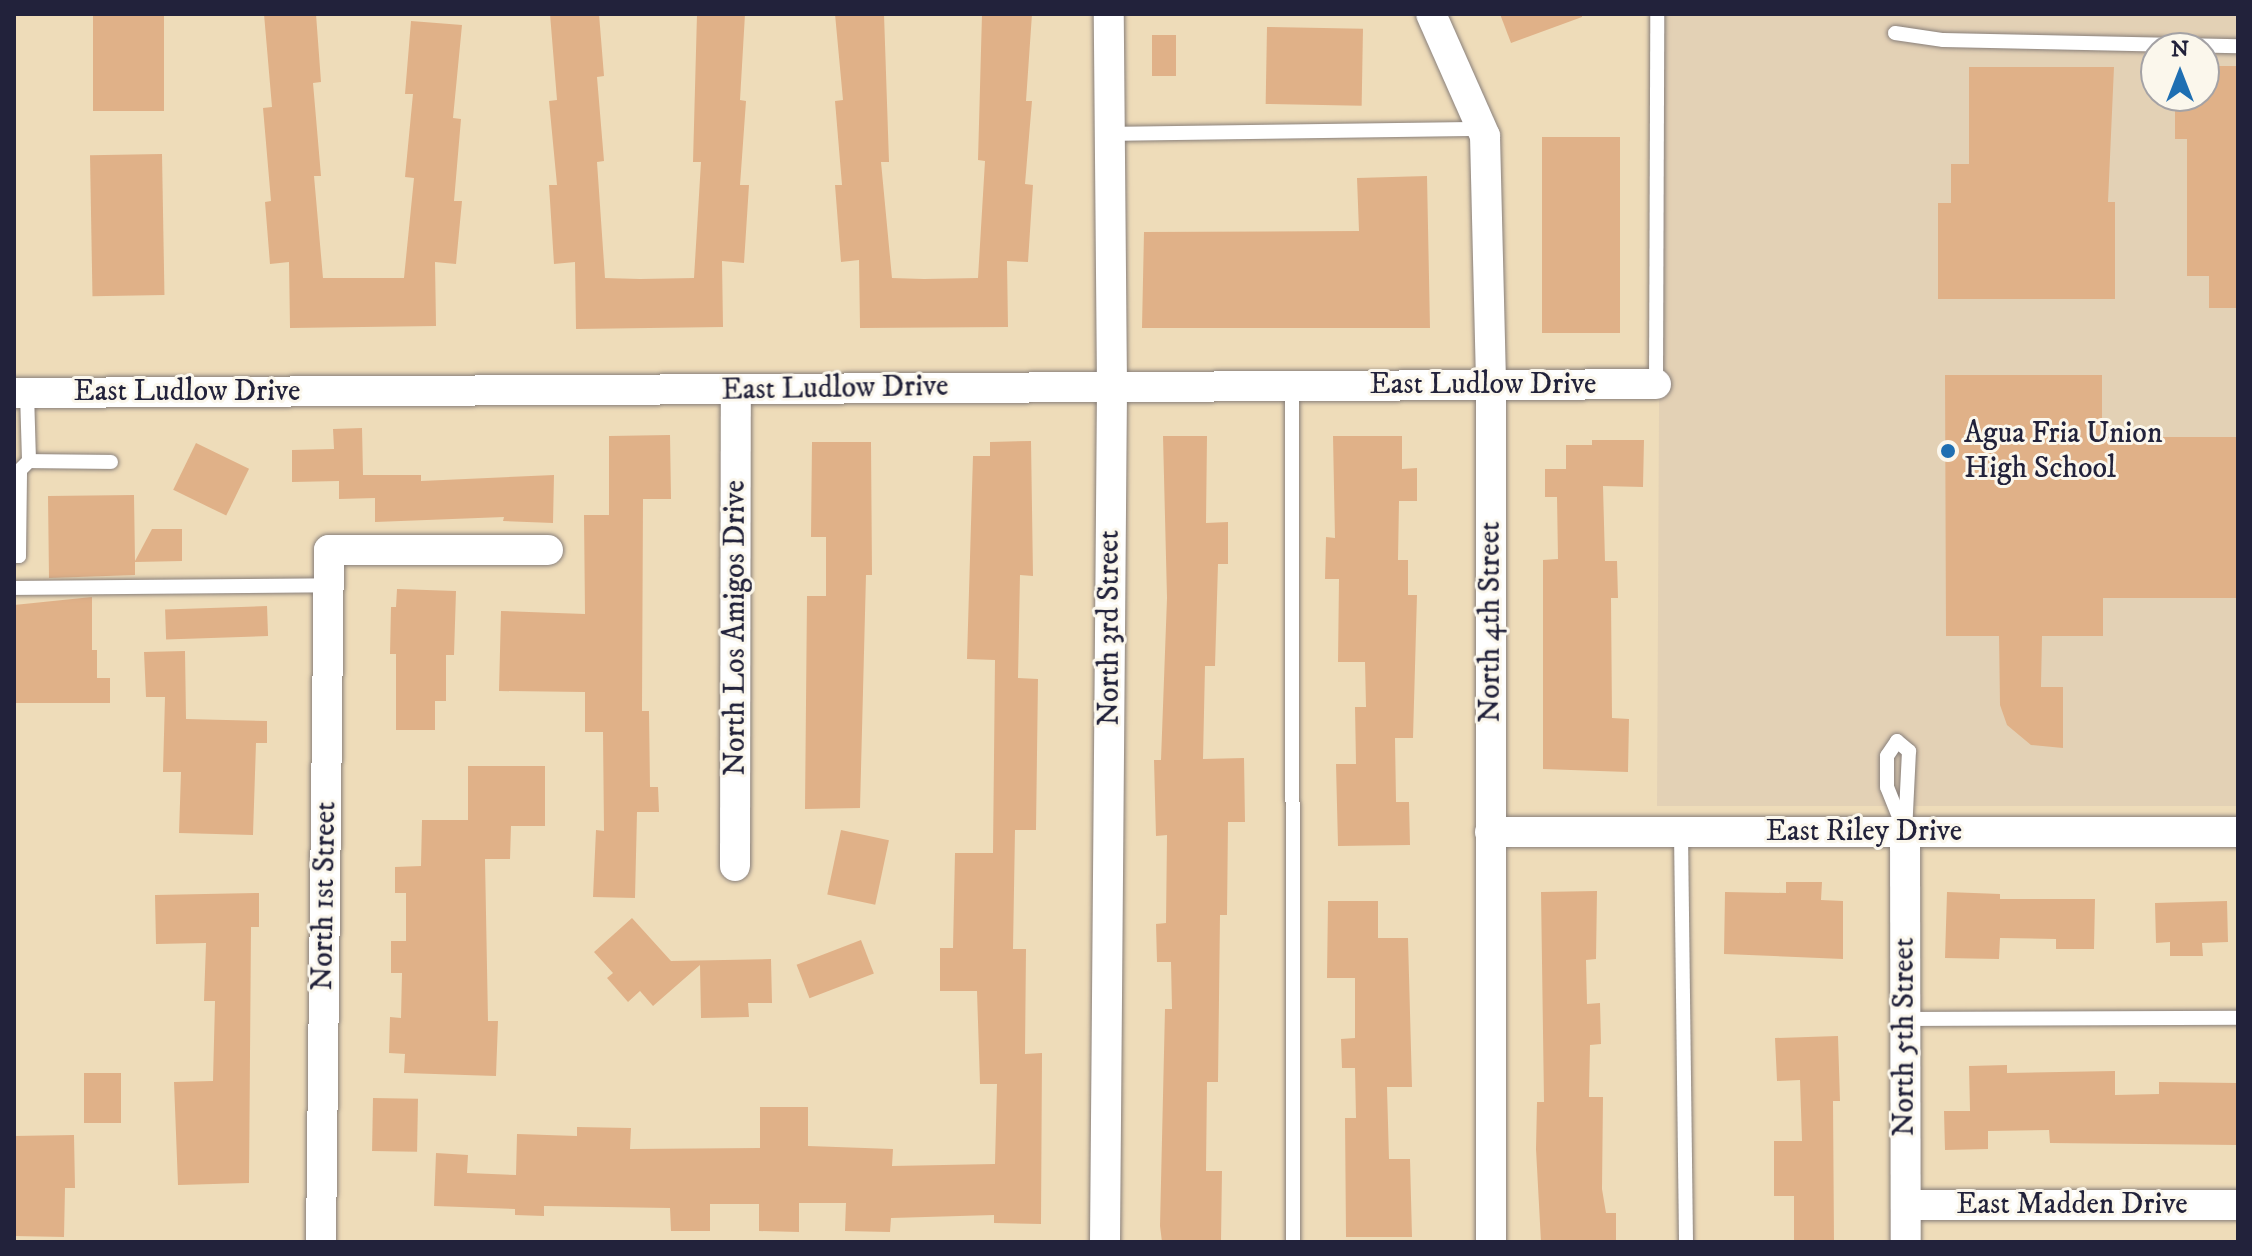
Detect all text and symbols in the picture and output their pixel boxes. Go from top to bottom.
north arrow [2140,32,2220,112]
text: N [2171,36,2189,63]
street label: East Ludlow Drive [1370,367,1596,403]
street label: East Ludlow Drive [721,369,949,409]
street label: East Ludlow Drive [74,374,300,410]
place label: Agua Fria Union High School [1964,416,2163,486]
marker: Agua Fria Union High School [1939,442,1957,460]
street label: North Los Amigos Drive [718,480,754,776]
street label: North 4th Street [1473,521,1509,723]
street label: North 3rd Street [1092,530,1128,726]
street label: North 1st Street [305,801,345,991]
street label: East Riley Drive [1766,814,1962,850]
street label: North 5th Street [1887,937,1923,1137]
street label: East Madden Drive [1956,1187,2188,1223]

